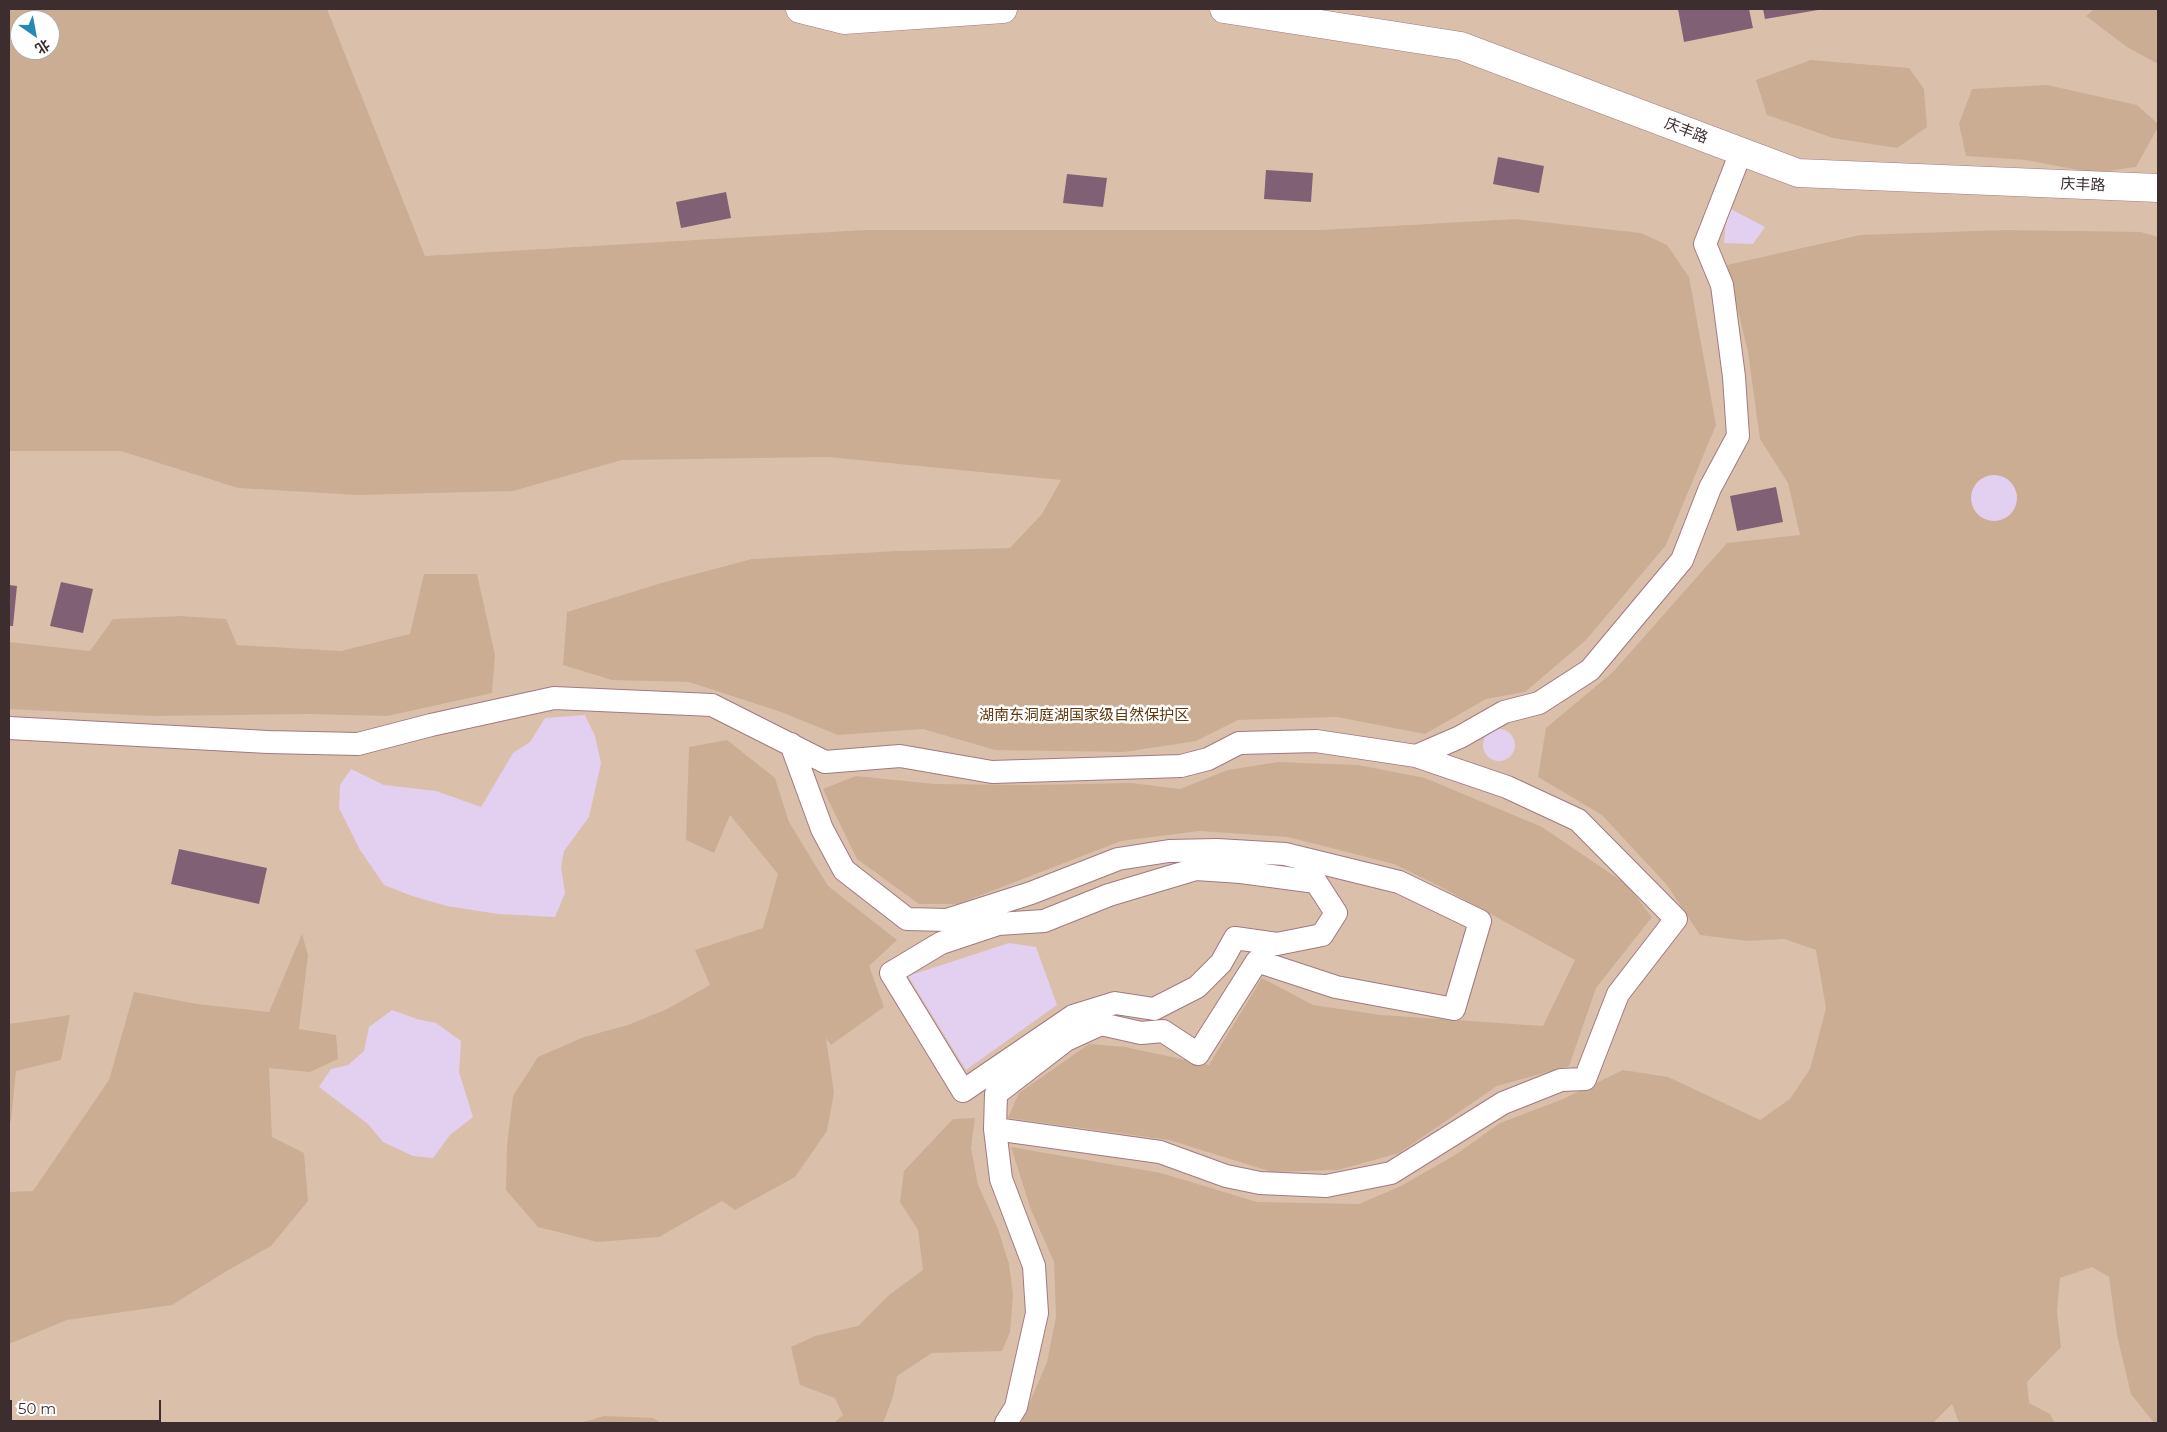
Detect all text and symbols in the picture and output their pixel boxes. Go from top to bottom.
north arrow [10,10,60,60]
text: 北 [32,35,53,58]
street label: 庆丰路 [1662,115,1710,147]
street label: 庆丰路 [2060,175,2106,195]
park label: 湖南东洞庭湖国家级自然保护区 [979,707,1189,725]
scale bar [12,1390,164,1422]
text: 50 m [18,1399,56,1418]

